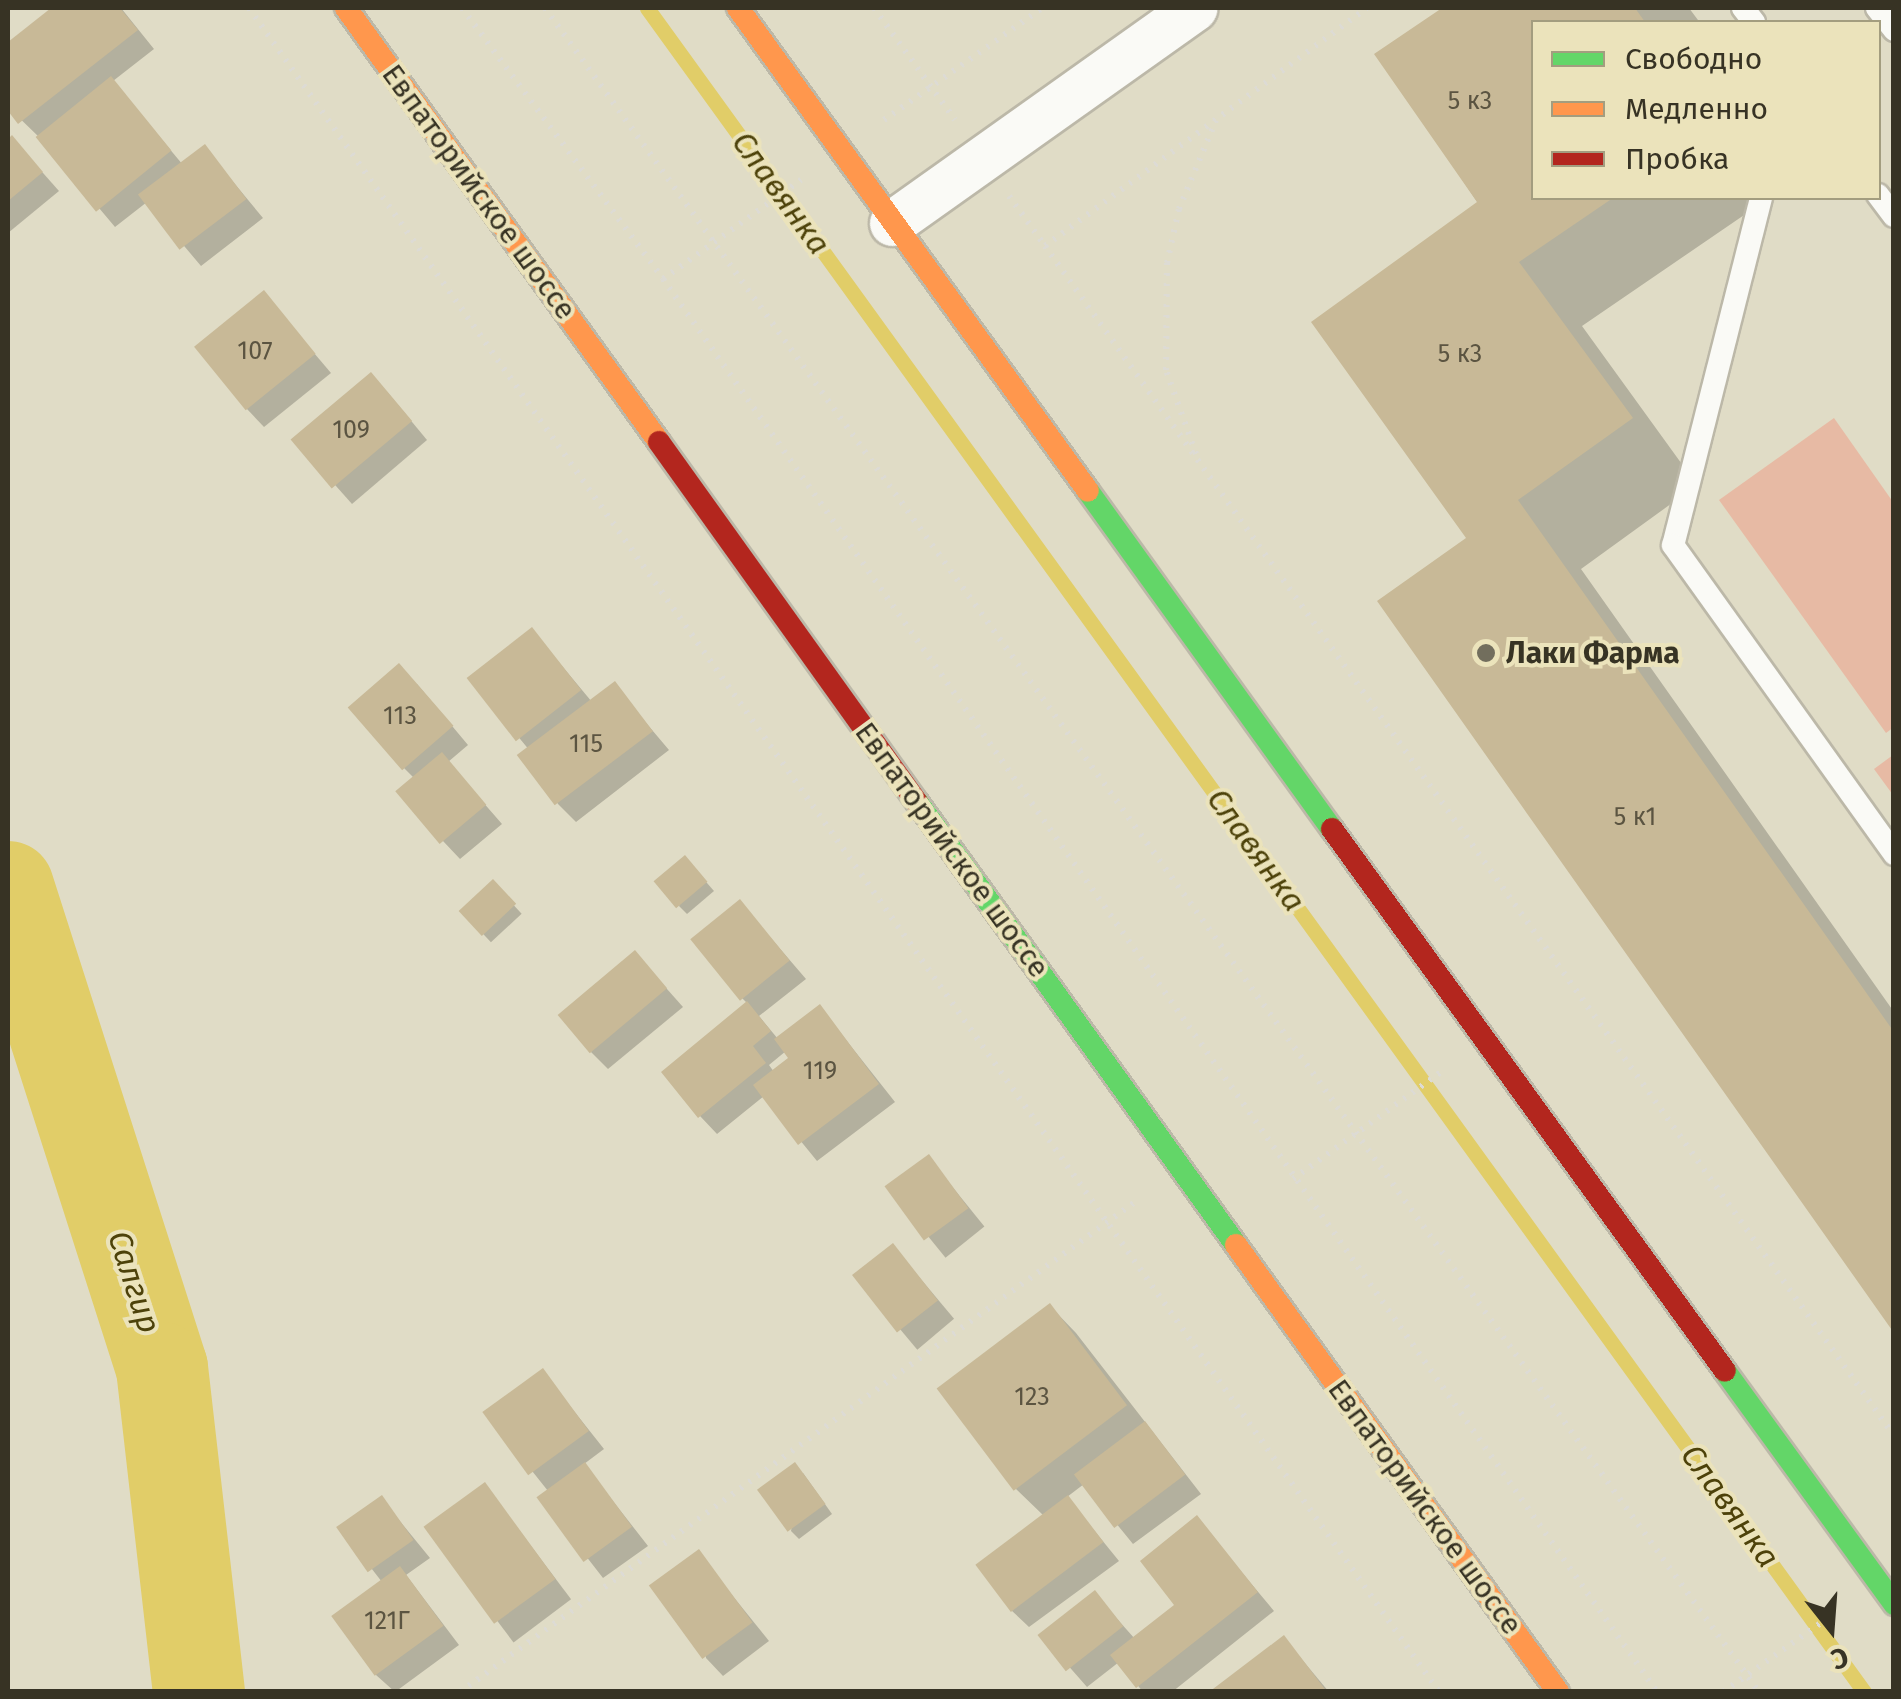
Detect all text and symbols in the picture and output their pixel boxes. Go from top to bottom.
legend [1531,20,1881,200]
text: Свободно [1625,41,1762,77]
street label: Евпаторийское шоссе [374,57,584,327]
house number: 5 к3 [1448,86,1492,116]
text: Медленно [1625,91,1768,127]
water label: Славянка [724,124,838,262]
text: Пробка [1625,141,1729,177]
house number: 107 [237,336,273,366]
house number: 5 к3 [1438,339,1482,369]
house number: 109 [332,415,370,445]
place label: Лаки Фарма [1506,635,1680,671]
marker: Лаки Фарма [1475,642,1497,664]
house number: 113 [383,701,417,731]
street label: Евпаторийское шоссе [847,715,1057,985]
house number: 115 [569,729,603,759]
water label: Славянка [1199,781,1313,919]
house number: 5 к1 [1614,802,1656,832]
house number: 119 [803,1056,837,1086]
water label: Салгир [99,1226,169,1338]
street label: Евпаторийское шоссе [1320,1372,1530,1642]
house number: 123 [1014,1382,1050,1412]
water label: Славянка [1673,1437,1787,1575]
north arrow [1781,1579,1881,1679]
house number: 121Г [364,1606,410,1636]
text: С [1827,1640,1852,1676]

